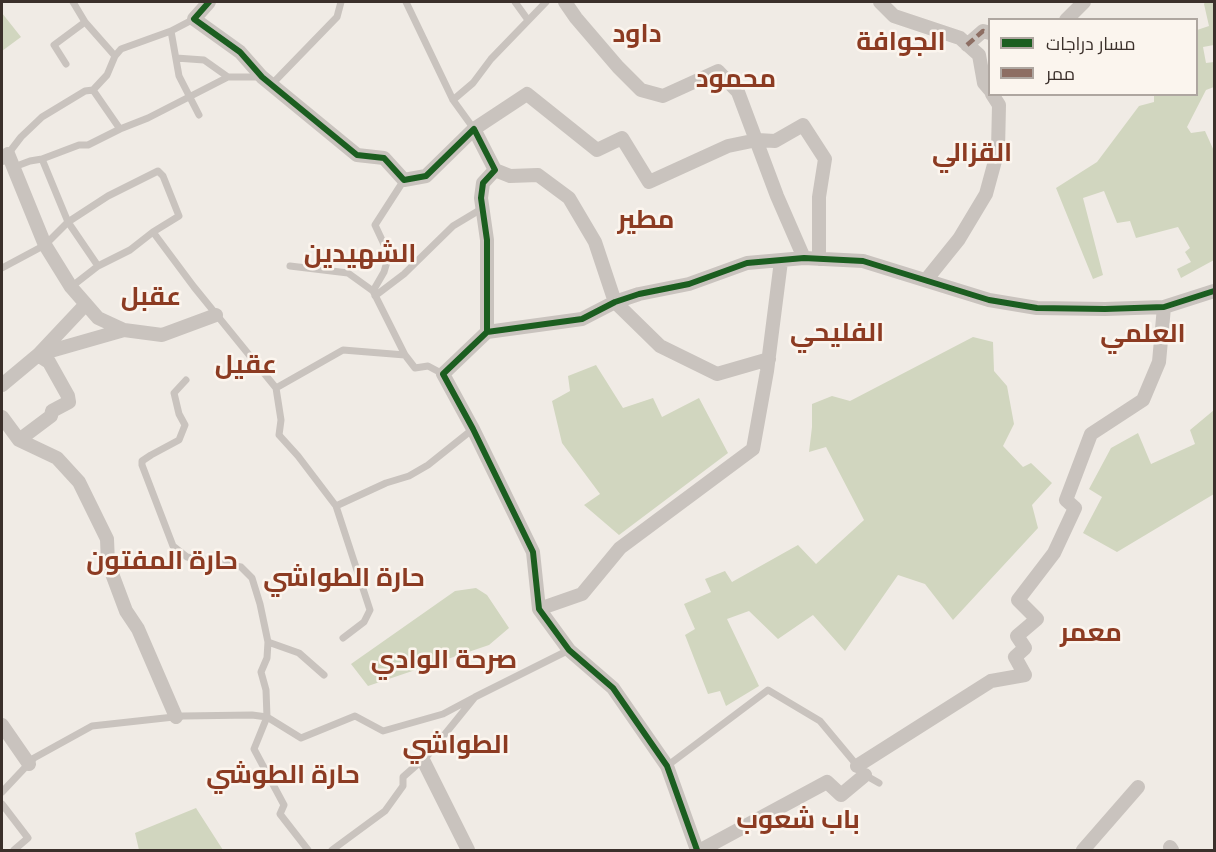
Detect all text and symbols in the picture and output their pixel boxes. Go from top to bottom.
legend [988,18,1198,96]
district label: داود [612,19,662,51]
district label: الجوافة [856,27,946,59]
text: مسار دراجات [1046,32,1136,56]
text: ممر [1046,62,1075,86]
district label: محمود [696,64,776,96]
district label: القزالي [932,138,1012,170]
district label: مطير [618,205,674,237]
district label: الشهيدين [304,239,416,271]
district label: عقبل [121,282,181,314]
district label: الفليحي [790,318,884,350]
district label: العلمي [1100,319,1186,351]
district label: عقيل [215,350,277,382]
district label: حارة المفتون [86,546,238,578]
district label: حارة الطواشي [263,563,425,595]
district label: معمر [1060,618,1122,650]
district label: صرحة الوادي [371,645,517,677]
district label: الطواشي [402,730,510,762]
district label: حارة الطوشي [206,760,360,792]
district label: باب شعوب [736,805,860,837]

